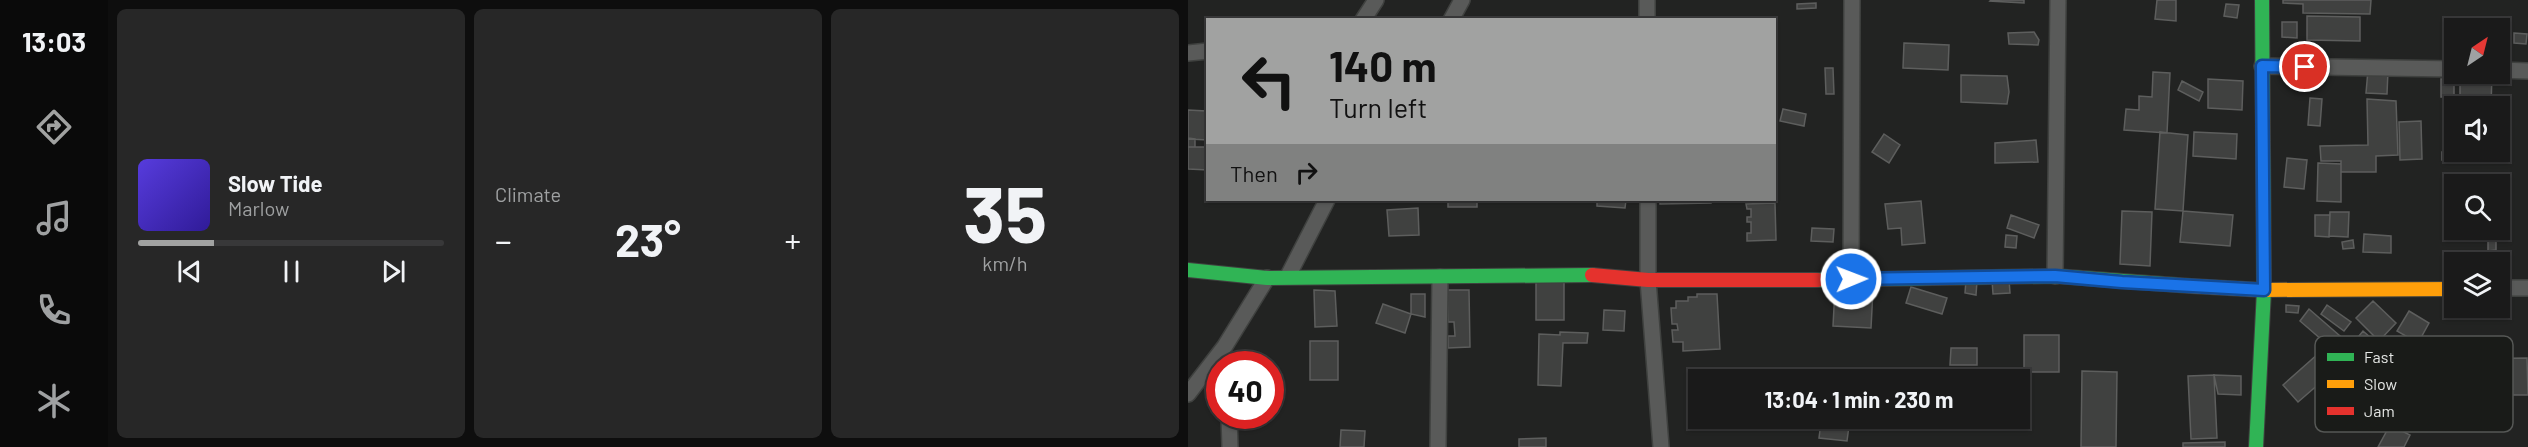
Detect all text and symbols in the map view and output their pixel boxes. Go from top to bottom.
north arrow [2444,18,2510,84]
map controls [2444,18,2510,318]
text: 13:03 [22,25,86,57]
text: 140 m [1329,40,1437,90]
pin [2279,41,2330,92]
icon: left [1230,42,1308,120]
icon: arrive [2288,50,2321,83]
text: Turn left [1329,91,1427,123]
button: sound [2444,96,2510,162]
icon: directions [33,106,75,148]
icon: right [1290,156,1323,189]
text: Then [1230,160,1278,186]
text: 35 [963,165,1047,259]
text: Slow Tide [228,170,323,196]
button: search [2444,174,2510,240]
text: Climate [495,182,561,206]
text: Marlow [228,196,289,220]
icon: music [33,197,75,239]
text: 23° [615,212,681,266]
text: − [495,220,512,260]
text: + [784,220,801,260]
position arrow [1819,247,1883,311]
text: km/h [982,251,1028,275]
button: layers [2444,252,2510,318]
icon: previous [173,255,206,288]
icon: pause [275,255,308,288]
icon: next [377,255,410,288]
icon: phone [33,289,75,331]
legend [2315,336,2513,432]
text: Fast [2364,347,2394,366]
speed limit sign: 40 [1206,351,1284,429]
text: Slow [2364,374,2397,393]
icon: climate [33,380,75,422]
text: 13:04 · 1 min · 230 m [1765,386,1953,412]
text: Jam [2364,401,2395,420]

